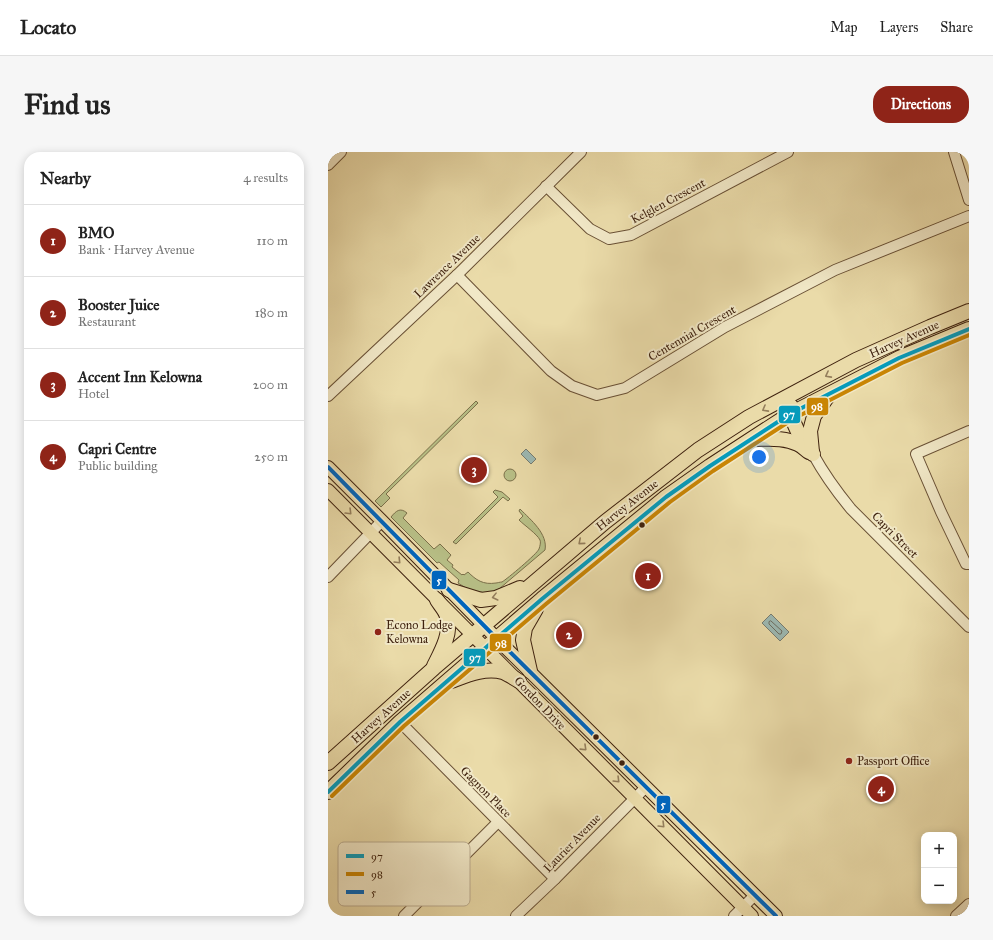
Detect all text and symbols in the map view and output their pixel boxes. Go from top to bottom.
text: Locato [20,16,76,39]
text: Map [830,19,858,36]
text: Layers [880,19,918,36]
text: Share [940,19,973,36]
button: Directions [873,86,969,123]
text: Find us [24,87,110,122]
text: Nearby [40,168,91,189]
text: 4 results [243,170,288,186]
street label: Kelglen Crescent [628,175,709,227]
text: BMO [78,224,115,242]
street label: Lawrence Avenue [411,231,483,301]
text: 1 [50,233,56,249]
text: 110 m [256,233,288,249]
text: Bank · Harvey Avenue [78,242,195,258]
text: Booster Juice [78,296,160,314]
street label: Centennial Crescent [646,302,739,364]
text: 2 [50,305,56,321]
text: 180 m [255,305,288,321]
text: Restaurant [78,314,136,330]
street label: Harvey Avenue [867,317,941,361]
text: Accent Inn Kelowna [78,368,202,386]
one-way arrow [824,370,832,378]
text: 3 [50,377,56,393]
text: 200 m [253,377,288,393]
text: Hotel [78,386,109,402]
line badge: 98 [806,397,829,416]
text: 98 [811,400,823,414]
one-way arrow [762,404,769,411]
line badge: 97 [778,405,801,424]
text: 97 [783,408,795,422]
text: Capri Centre [78,440,157,458]
your location [749,447,769,467]
text: 4 [49,449,57,465]
text: 250 m [254,449,288,465]
pin: 3 [461,455,487,485]
text: Public building [78,458,157,474]
street label: Harvey Avenue [593,476,661,534]
one-way arrow [344,507,352,515]
street label: Capri Street [869,509,921,561]
unlabelled marker [637,520,647,530]
one-way arrow [578,538,585,545]
one-way arrow [393,556,401,564]
pin: 1 [635,561,661,591]
line badge: 5 [431,570,447,590]
text: 5 [436,574,442,587]
one-way arrow [492,593,499,601]
place label: Econo Lodge Kelowna [386,618,453,646]
pin: 2 [556,620,582,650]
marker: Econo Lodge Kelowna [373,627,383,637]
line badge: 98 [489,633,512,652]
text: 98 [495,637,507,651]
line badge: 97 [463,648,486,667]
text: 97 [469,651,481,665]
street label: Gordon Drive [511,674,569,732]
street label: Harvey Avenue [348,686,414,746]
unlabelled marker [591,732,601,742]
one-way arrow [579,743,587,751]
place label: Passport Office [857,754,930,768]
marker: Passport Office [844,756,854,766]
unlabelled marker [617,758,627,768]
street label: Gagnon Place [457,764,514,821]
pin: 4 [868,774,894,804]
one-way arrow [612,775,620,783]
line badge: 5 [656,795,671,814]
text: 5 [660,798,666,811]
street label: Laurier Avenue [541,811,603,875]
one-way arrow [657,820,665,828]
map controls [921,832,957,904]
button: + [921,832,957,868]
legend [338,842,470,906]
text: 97 [371,850,383,863]
text: 98 [371,868,383,881]
button: − [921,868,957,904]
text: 5 [371,886,376,899]

